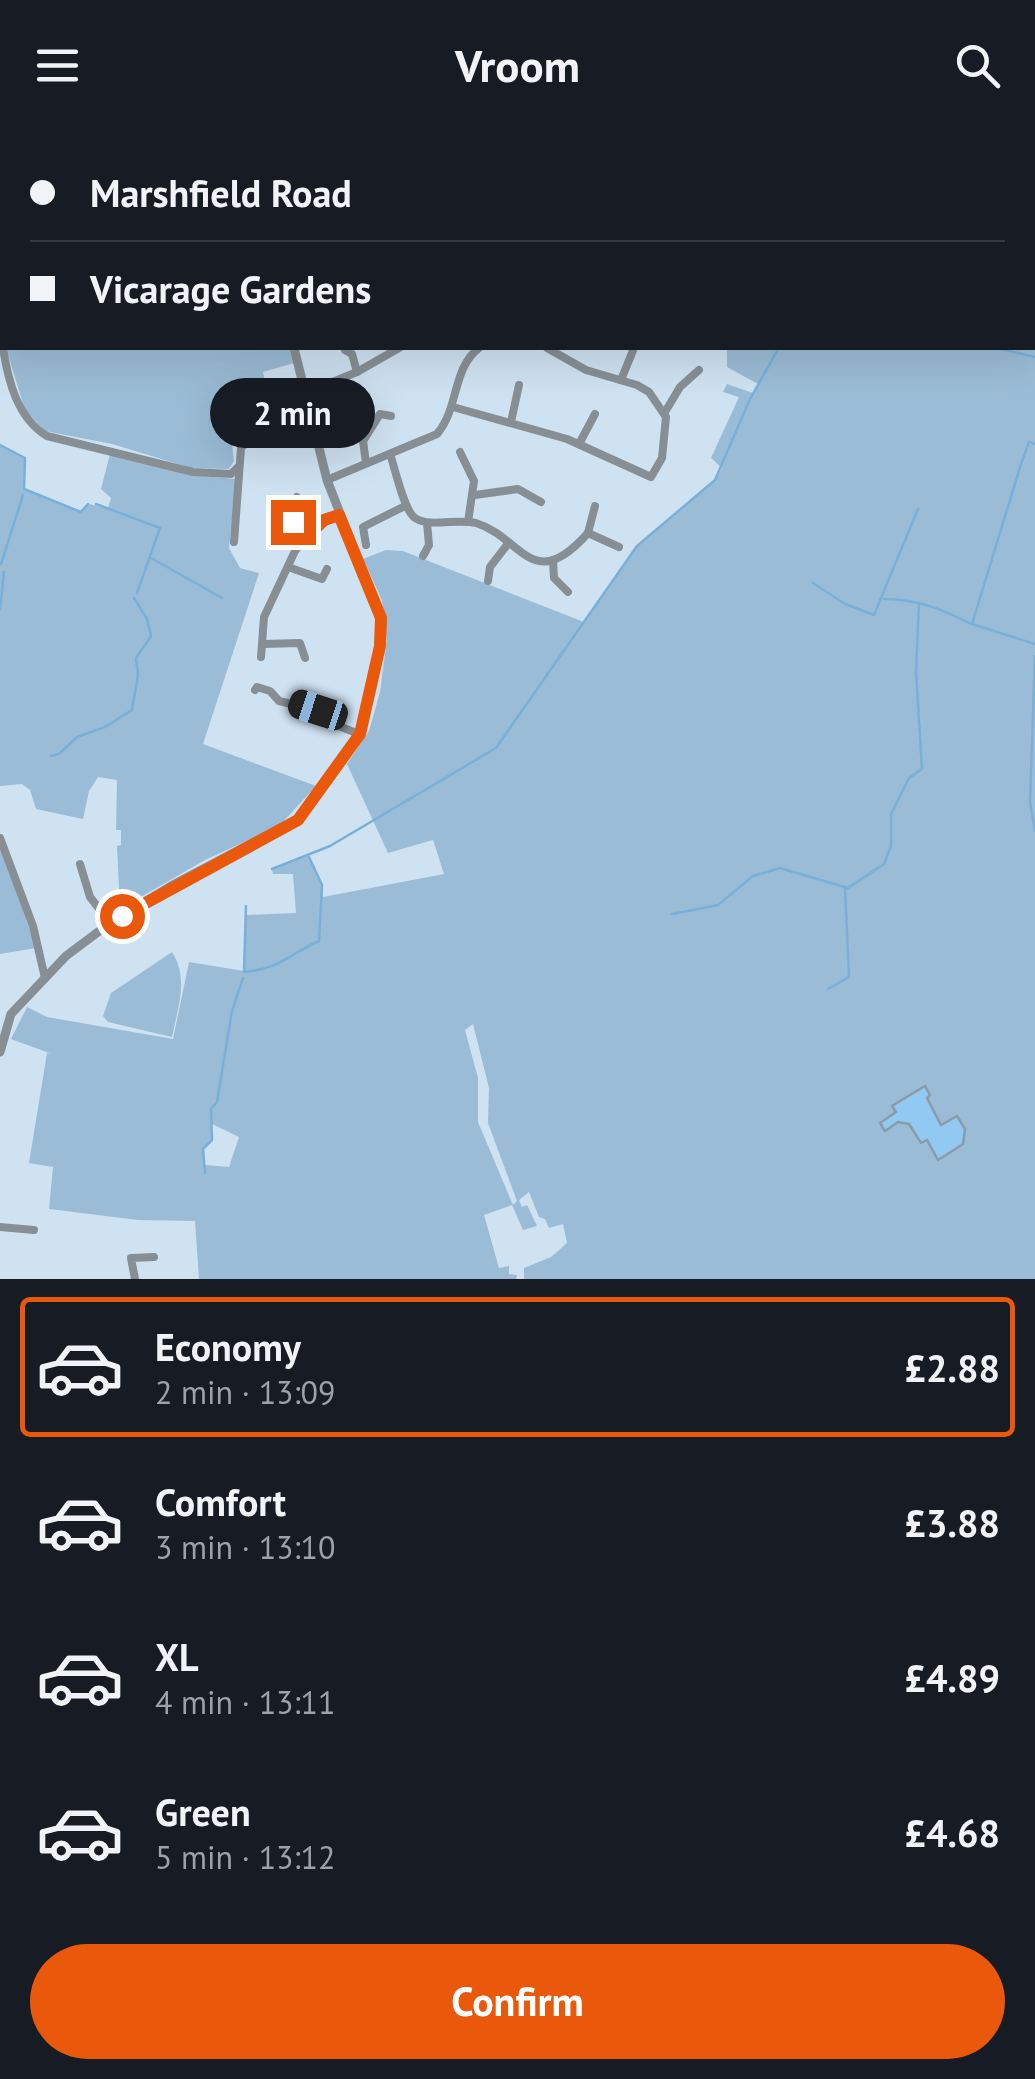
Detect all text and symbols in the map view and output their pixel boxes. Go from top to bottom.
text: Vroom [455,36,580,94]
icon: menu [30,38,85,93]
icon: search [950,38,1005,93]
text: Marshfield Road [90,168,352,217]
text: Vicarage Gardens [90,264,371,313]
callout: 2 min [210,377,376,447]
text: 2 min [253,392,332,434]
route end [271,500,316,545]
car [285,686,351,734]
route start [100,894,145,939]
icon: car [35,1322,125,1412]
text: Economy [155,1322,301,1371]
text: £2.88 [904,1343,1000,1392]
text: 2 min · 13:09 [155,1371,335,1413]
icon: car [35,1477,125,1567]
text: Comfort [155,1477,286,1526]
text: £3.88 [904,1498,1000,1547]
text: 3 min · 13:10 [155,1526,335,1568]
icon: car [35,1632,125,1722]
text: XL [155,1632,199,1681]
text: £4.89 [904,1653,1000,1702]
text: 4 min · 13:11 [155,1681,335,1723]
icon: car [35,1787,125,1877]
text: Green [155,1787,251,1836]
text: £4.68 [904,1808,1000,1857]
text: 5 min · 13:12 [155,1836,335,1878]
button: Confirm [30,1944,1005,2059]

